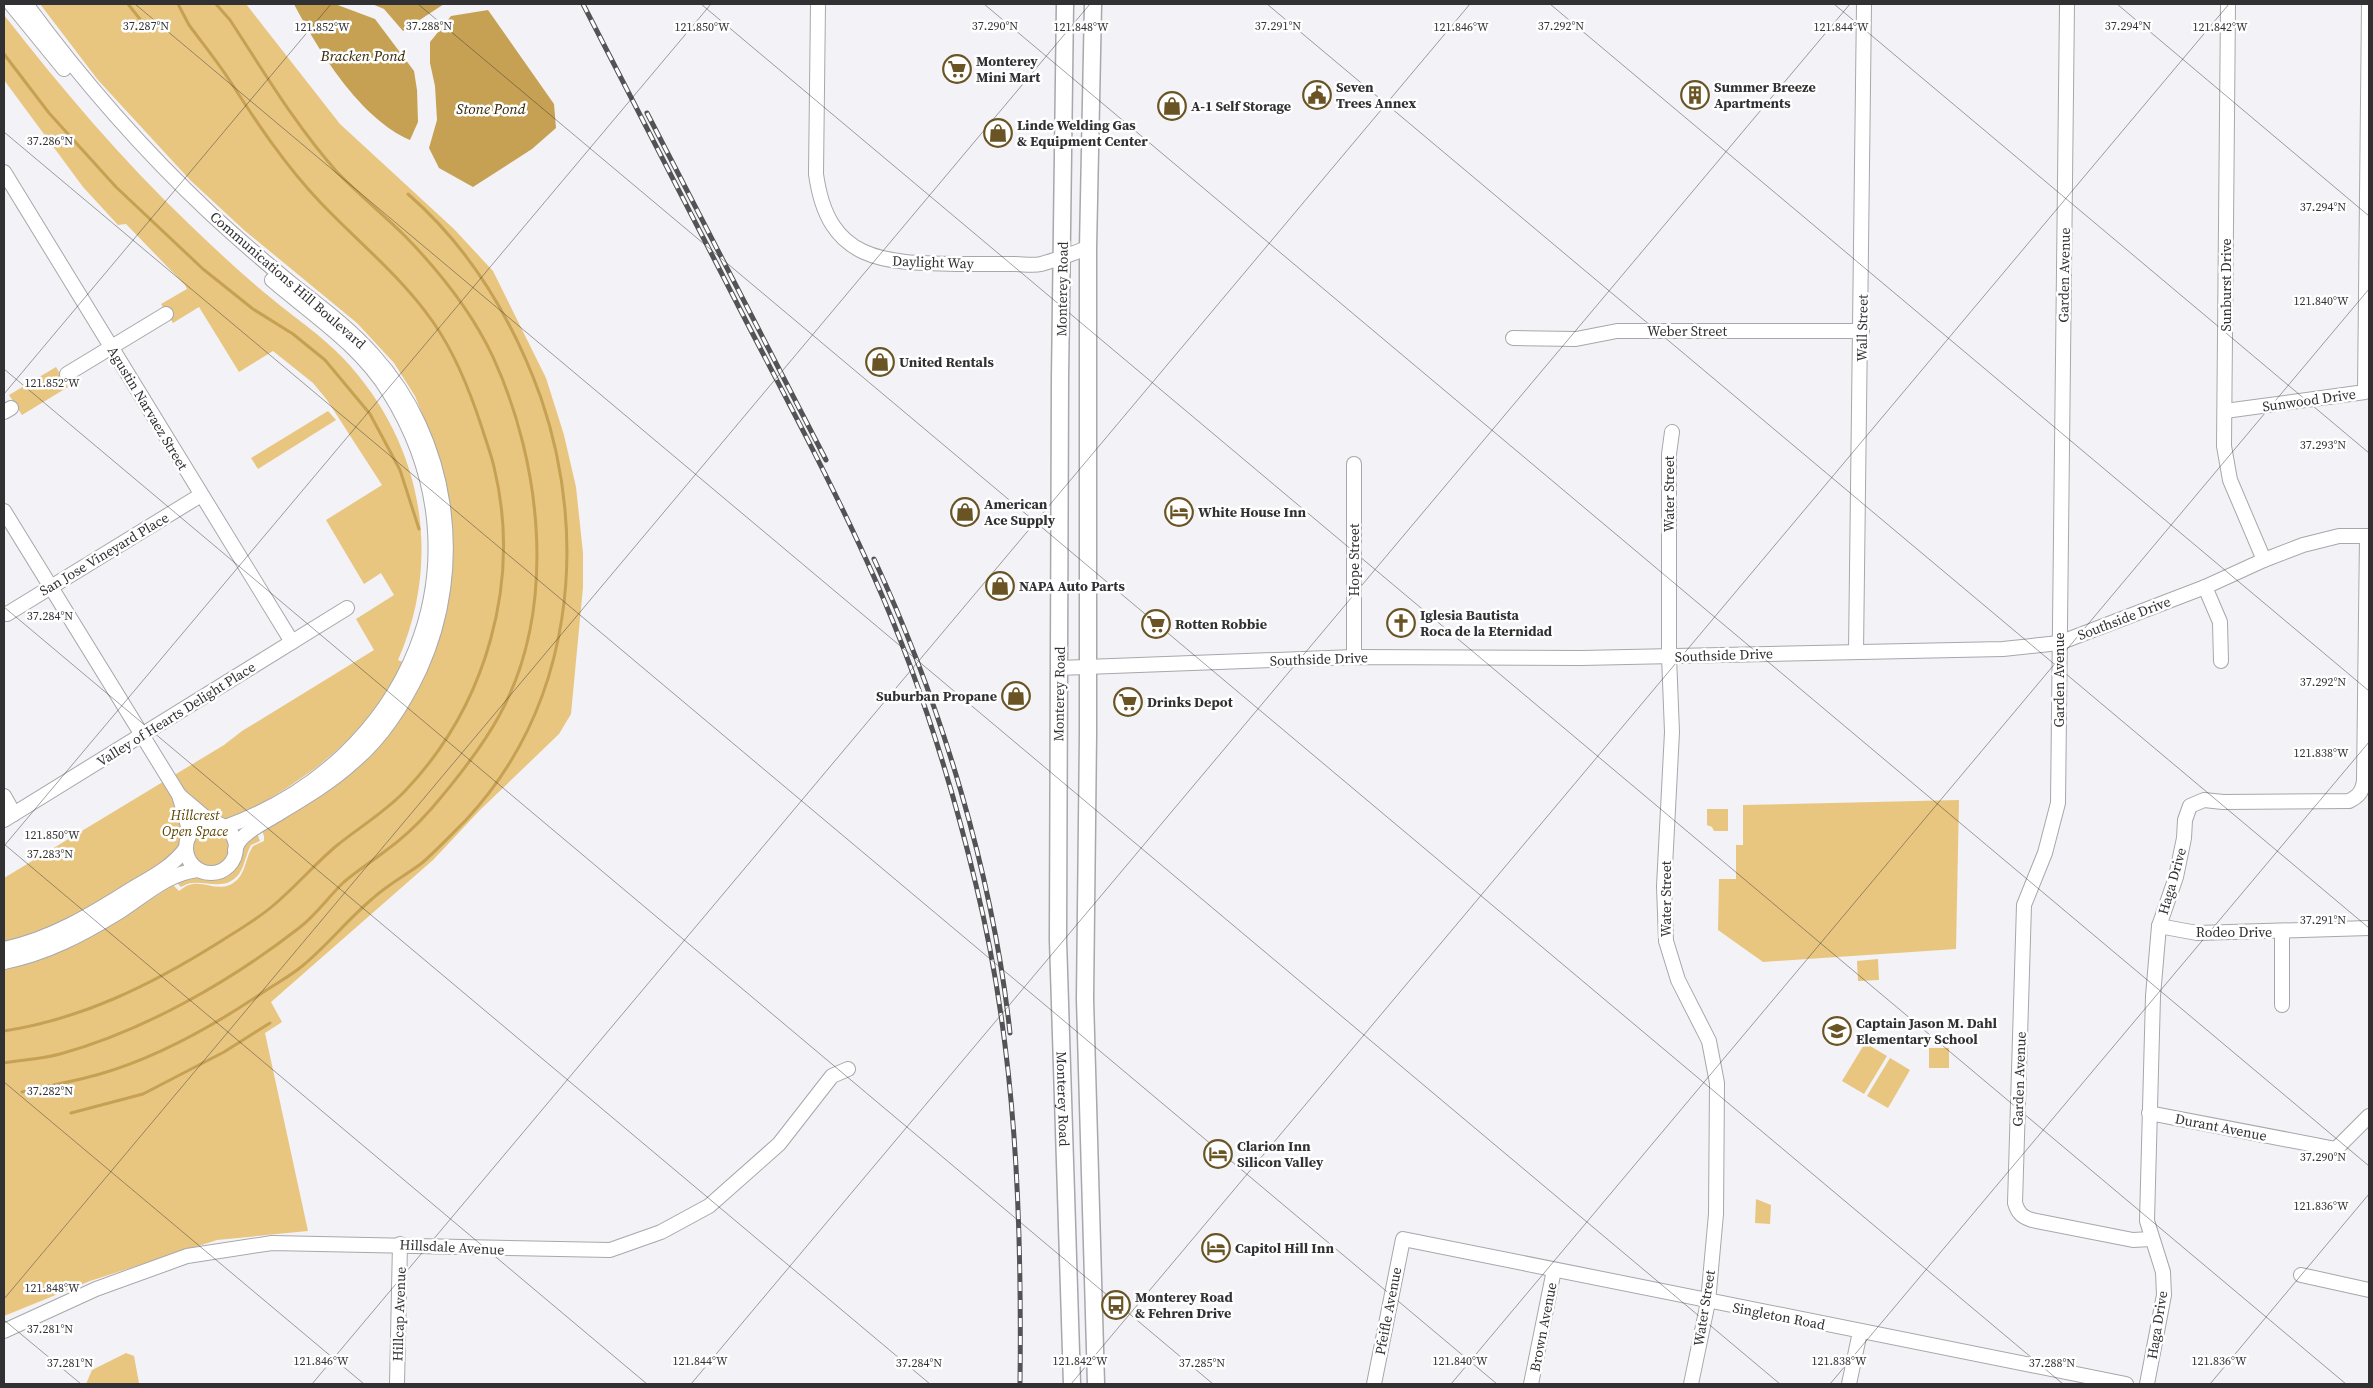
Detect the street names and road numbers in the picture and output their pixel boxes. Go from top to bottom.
street label: Communications Hill Boulevard [206,207,370,353]
street label: Garden Avenue [2053,227,2075,323]
street label: Sunburst Drive [2216,238,2236,332]
street label: Monterey Road [1051,241,1073,337]
street label: Daylight Way [892,251,975,273]
street label: Wall Street [1851,294,1873,362]
street label: Weber Street [1647,321,1727,341]
street label: Agustin Narvaez Street [103,342,193,474]
street label: Sunwood Drive [2261,384,2357,416]
street label: Water Street [1659,455,1679,532]
street label: San Jose Vineyard Place [36,507,172,601]
street label: Hope Street [1344,523,1364,597]
street label: Southside Drive [2075,591,2173,645]
street label: Garden Avenue [2049,632,2069,728]
street label: Southside Drive [1675,643,1773,667]
street label: Monterey Road [1048,646,1070,742]
street label: Southside Drive [1270,647,1368,671]
street label: Valley of Hearts Delight Place [93,657,259,771]
street label: Haga Drive [2153,845,2191,917]
street label: Water Street [1656,860,1676,937]
street label: Rodeo Drive [2196,922,2272,942]
street label: Garden Avenue [2007,1031,2031,1127]
street label: Monterey Road [1052,1051,1075,1147]
street label: Durant Avenue [2173,1108,2269,1146]
street label: Hillsdale Avenue [399,1234,505,1260]
street label: Pfeifle Avenue [1370,1265,1406,1357]
street label: Hillcap Avenue [387,1266,411,1362]
street label: Water Street [1688,1268,1720,1347]
street label: Brown Avenue [1525,1281,1561,1373]
street label: Haga Drive [2142,1289,2172,1361]
street label: Singleton Road [1731,1297,1827,1335]

